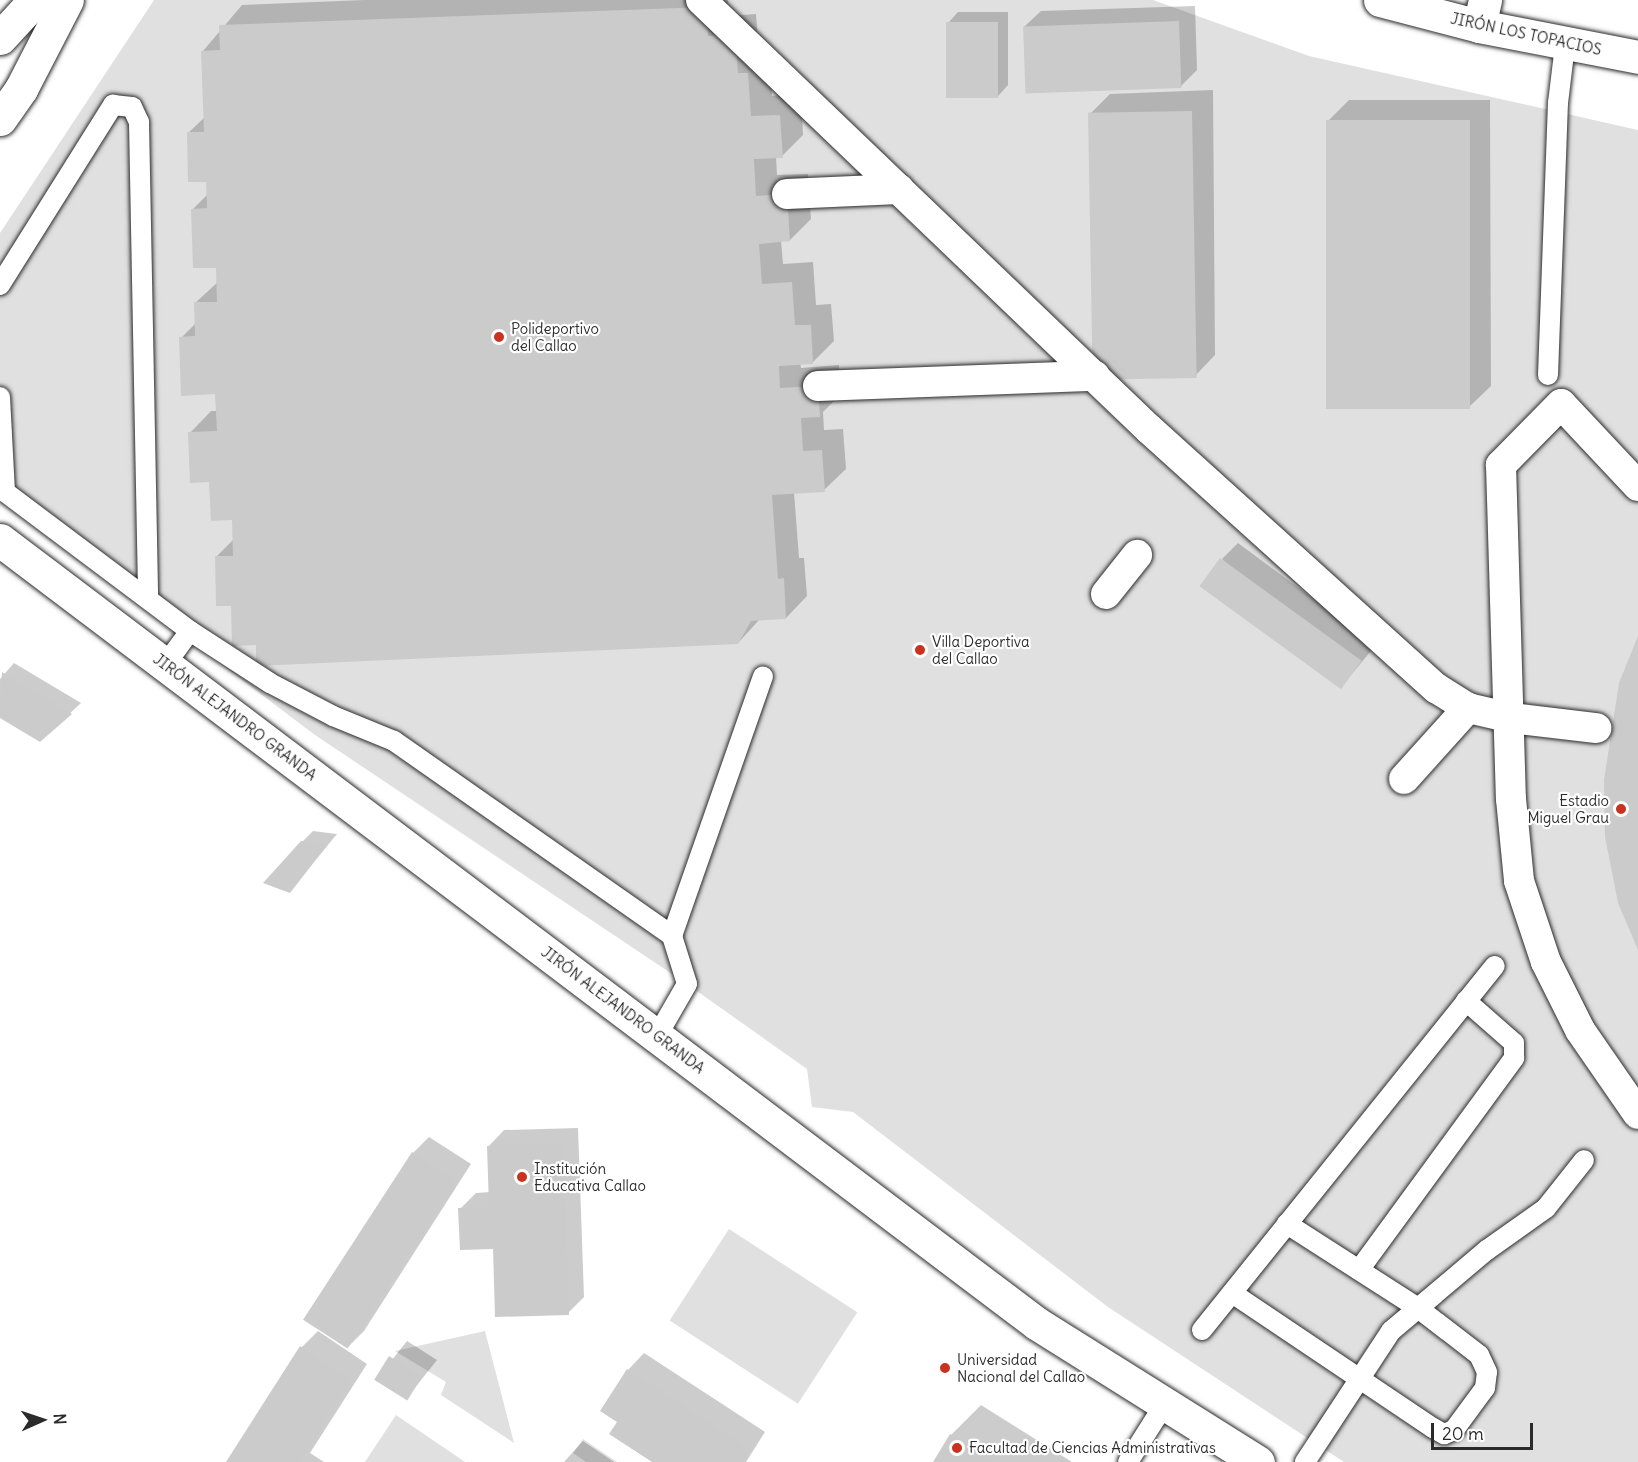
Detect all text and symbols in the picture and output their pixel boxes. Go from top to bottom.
street label: JIRÓN LOS TOPACIOS [1449,9,1603,59]
place label: Polideportivo del Callao [511,319,599,354]
marker: Polideportivo del Callao [492,330,506,344]
place label: Villa Deportiva del Callao [932,632,1030,667]
marker: Villa Deportiva del Callao [913,643,927,657]
street label: JIRÓN ALEJANDRO GRANDA [150,650,320,784]
place label: Estadio Miguel Grau [1527,791,1609,826]
marker: Estadio Miguel Grau [1614,802,1628,816]
street label: JIRÓN ALEJANDRO GRANDA [538,943,708,1077]
place label: Institución Educativa Callao [534,1159,646,1194]
marker: Institución Educativa Callao [515,1170,529,1184]
place label: Universidad Nacional del Callao [957,1350,1085,1385]
marker: Universidad Nacional del Callao [938,1361,952,1375]
north arrow [12,1390,72,1450]
scale bar [1434,1411,1536,1449]
text: N [50,1413,70,1425]
text: 20 m [1442,1422,1484,1445]
place label: Facultad de Ciencias Administrativas [969,1439,1216,1457]
marker: Facultad de Ciencias Administrativas [950,1441,964,1455]

